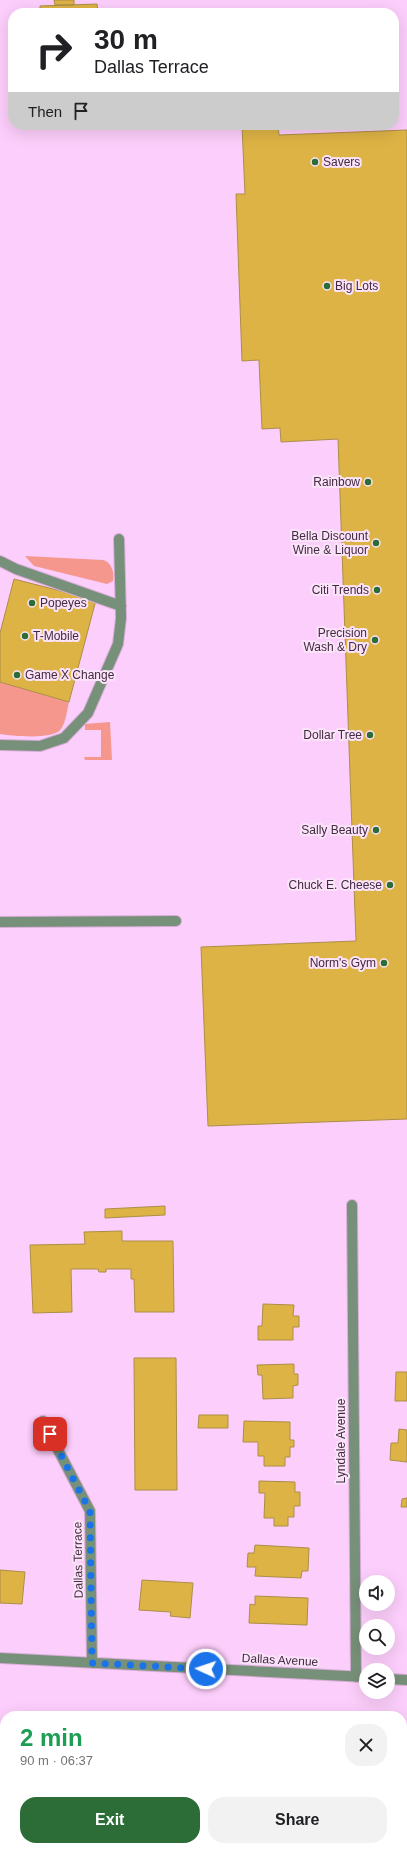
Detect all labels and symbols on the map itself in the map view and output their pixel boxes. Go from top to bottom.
place label: Savers [323,155,360,169]
marker: Savers [310,157,320,167]
place label: Big Lots [335,279,378,293]
marker: Big Lots [322,281,332,291]
place label: Rainbow [313,475,360,489]
marker: Rainbow [363,477,373,487]
place label: Bella Discount Wine & Liquor [291,529,369,557]
marker: Bella Discount Wine & Liquor [371,538,381,548]
place label: Citi Trends [312,583,369,597]
marker: Citi Trends [372,585,382,595]
place label: Popeyes [40,596,87,610]
marker: Popeyes [27,598,37,608]
place label: Precision Wash & Dry [303,626,367,654]
place label: T-Mobile [33,629,79,643]
marker: T-Mobile [20,631,30,641]
marker: Precision Wash & Dry [370,635,380,645]
place label: Game X Change [25,668,115,682]
marker: Game X Change [12,670,22,680]
place label: Dollar Tree [303,728,362,742]
marker: Dollar Tree [365,730,375,740]
place label: Sally Beauty [301,823,368,837]
marker: Sally Beauty [371,825,381,835]
place label: Chuck E. Cheese [289,878,382,892]
marker: Chuck E. Cheese [385,880,395,890]
place label: Norm's Gym [310,956,376,970]
marker: Norm's Gym [379,958,389,968]
street label: Lyndale Avenue [334,1398,348,1483]
pin [33,1417,67,1451]
street label: Dallas Terrace [70,1521,86,1598]
position arrow [185,1648,227,1690]
street label: Dallas Avenue [241,1651,319,1669]

